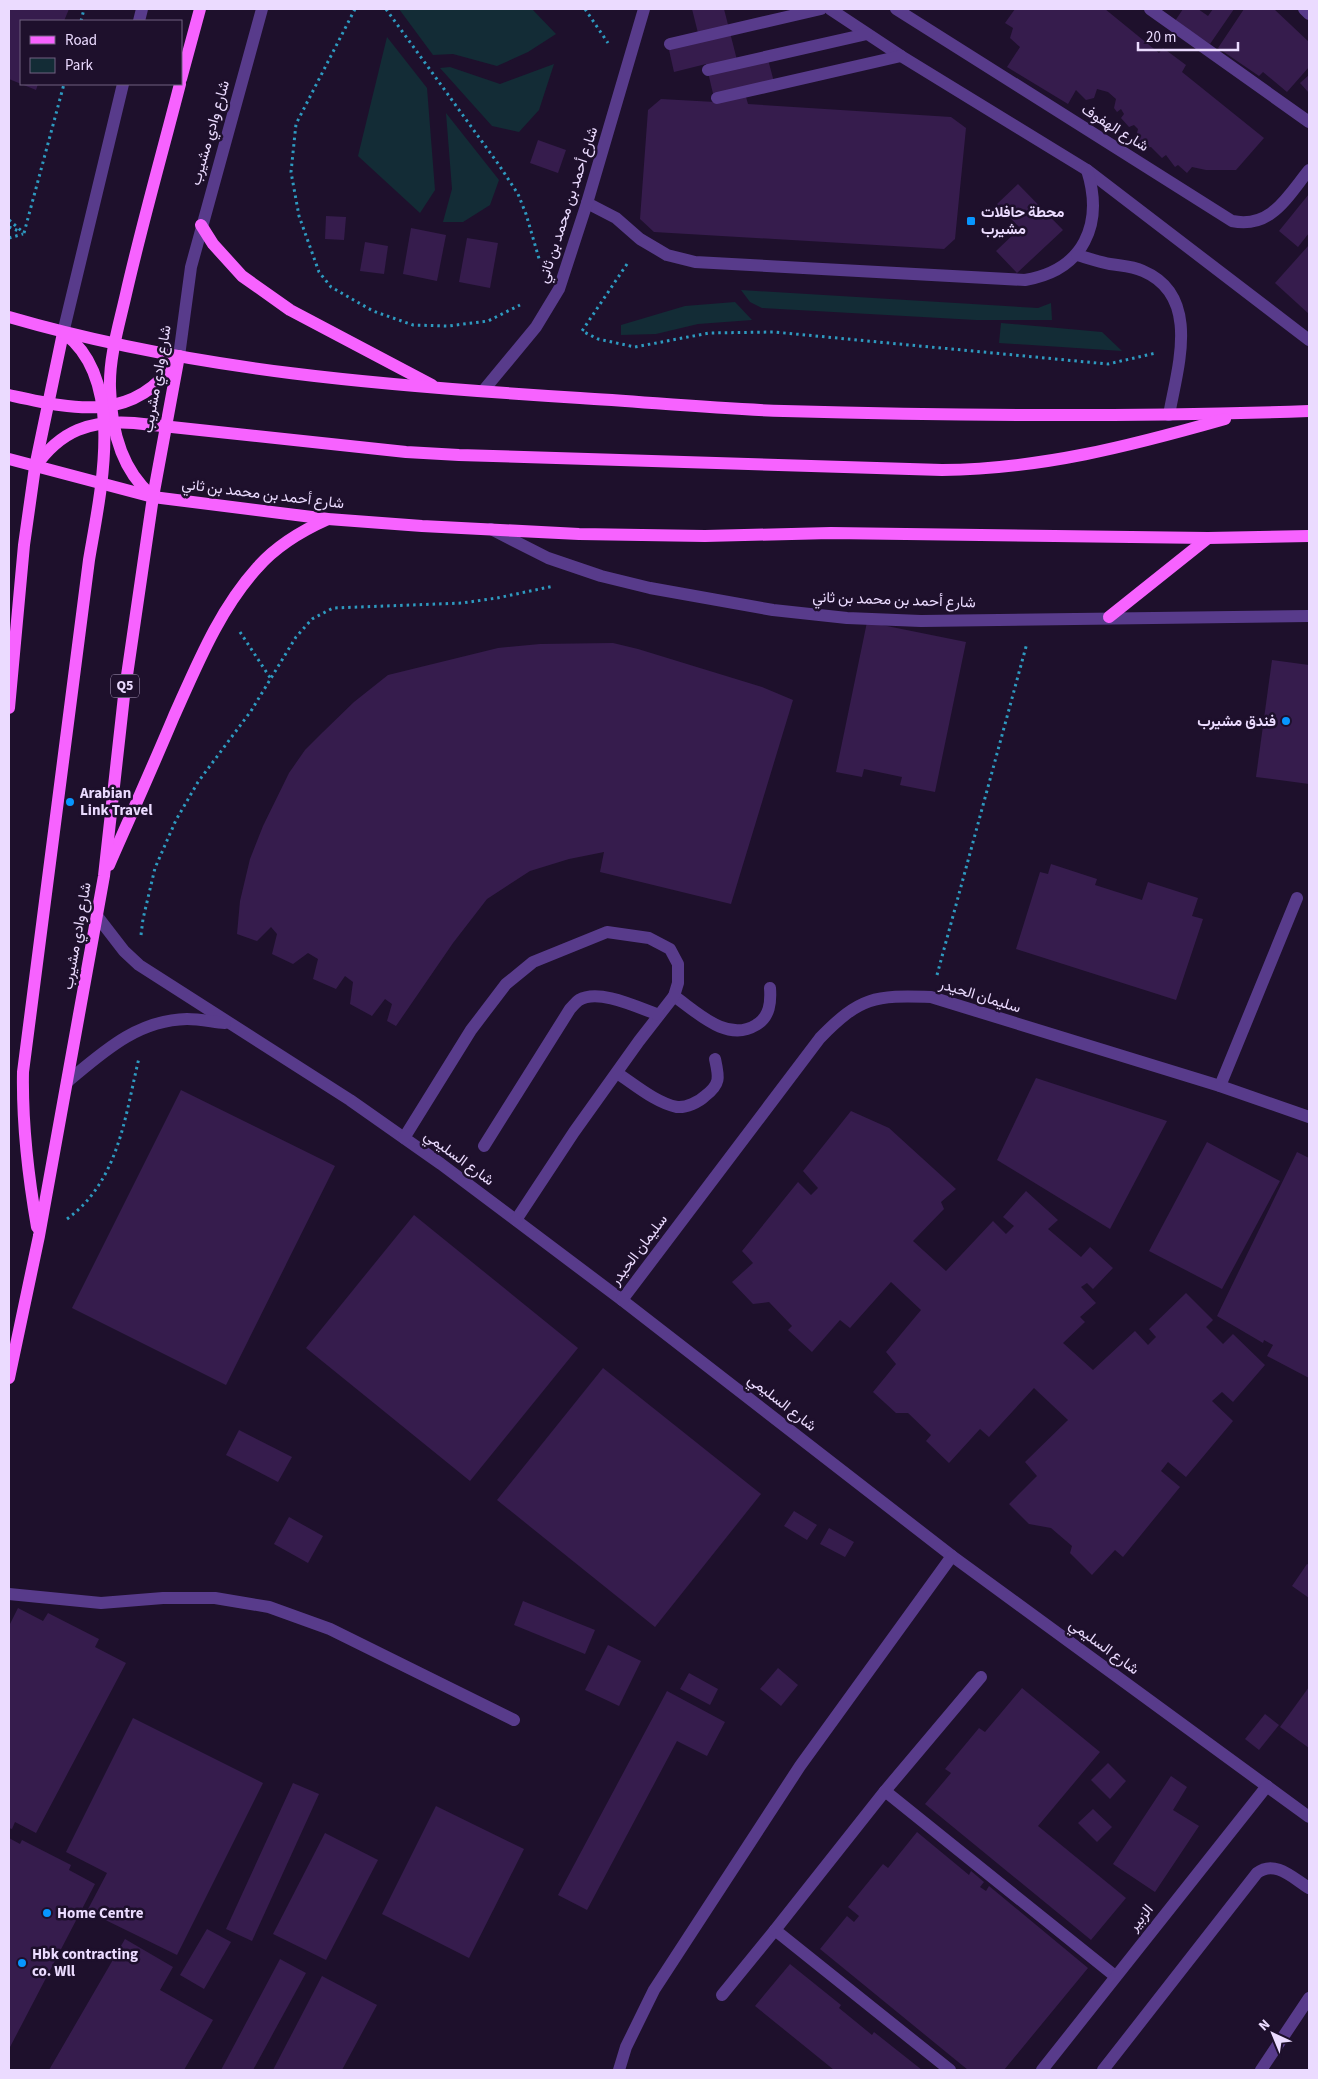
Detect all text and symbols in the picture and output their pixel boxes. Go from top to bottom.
legend [20,20,182,85]
scale bar [1138,20,1238,52]
text: 20 m [1146,27,1176,48]
text: Road [65,30,97,51]
text: Park [65,55,94,76]
street label: شارع وادي مشيرب [185,78,237,189]
street label: شارع الهفوف [1077,99,1153,157]
street label: شارع أحمد بن محمد بن ثاني [533,124,605,287]
place label: محطة حافلات مشيرب [981,202,1064,240]
marker: محطة حافلات مشيرب [965,215,977,227]
street label: شارع وادي مشريب [137,323,179,435]
street label: شارع أحمد بن محمد بن ثاني [180,474,346,516]
street label: شارع أحمد بن محمد بن ثاني [812,587,976,615]
road number: Q5 [111,674,139,698]
place label: فندق مشيرب [1197,711,1276,732]
marker: فندق مشيرب [1280,715,1292,727]
place label: Arabian Link Travel [79,783,153,821]
marker: Arabian Link Travel [64,796,76,808]
street label: شارع وادي مشيرب [57,881,99,992]
street label: سليمان الحيدر [936,973,1024,1018]
street label: شارع السليمي [418,1125,499,1192]
street label: سليمان الحيدر [605,1210,673,1291]
street label: شارع السليمي [742,1369,821,1438]
street label: شارع السليمي [1063,1614,1144,1681]
street label: الزبير [1123,1900,1158,1937]
place label: Home Centre [57,1903,144,1924]
marker: Home Centre [41,1907,53,1919]
place label: Hbk contracting co. Wll [32,1944,138,1982]
marker: Hbk contracting co. Wll [16,1957,28,1969]
north arrow [1248,2009,1298,2059]
text: N [1254,2015,1275,2036]

